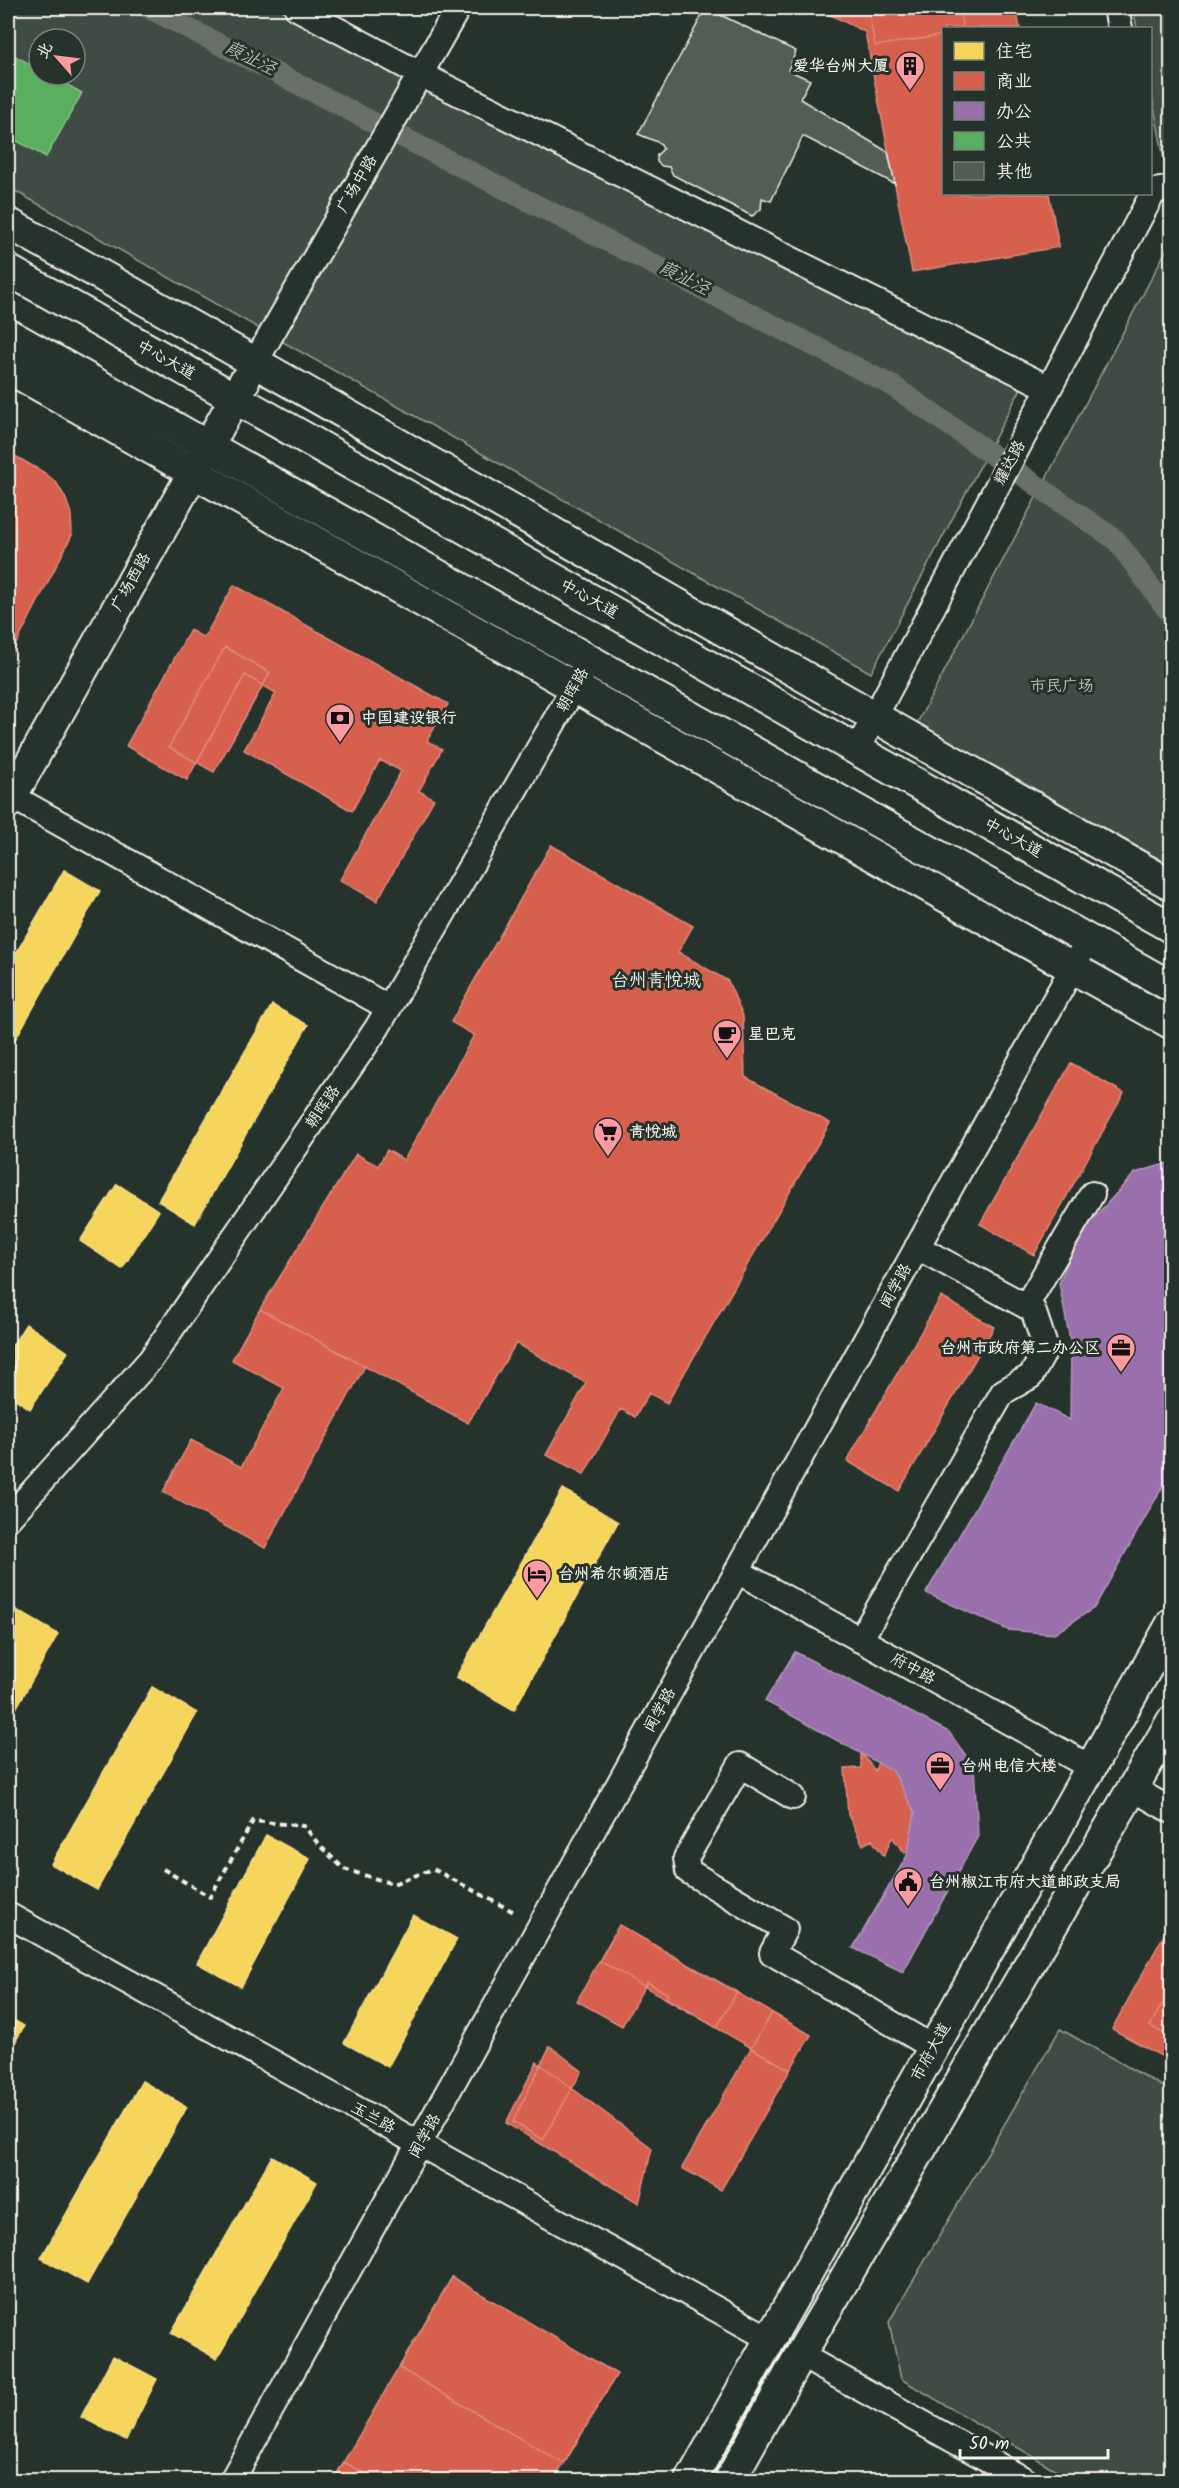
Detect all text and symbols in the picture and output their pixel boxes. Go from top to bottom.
north arrow [27,27,87,87]
legend [942,27,1152,195]
water label: 葭沚泾 [219,34,282,85]
text: 北 [30,38,60,64]
text: 住宅 [996,38,1032,67]
building icon: 爱华台州大厦 [894,50,926,92]
place label: 爱华台州大厦 [793,54,889,79]
text: 商业 [996,68,1032,97]
text: 办公 [996,98,1032,127]
text: 公共 [996,128,1032,157]
street label: 广场中路 [330,150,384,218]
text: 其他 [996,158,1032,187]
water label: 葭沚泾 [653,254,716,305]
street label: 中心大道 [132,334,200,386]
street label: 耀达路 [988,436,1032,490]
street label: 广场西路 [105,548,157,616]
street label: 中心大道 [555,573,623,625]
street label: 朝晖路 [550,663,596,717]
park label: 市民广场 [1030,674,1094,699]
bank icon: 中国建设银行 [324,702,356,744]
place label: 中国建设银行 [361,706,457,731]
street label: 中心大道 [979,812,1047,864]
district label: 台州青悦城 [611,967,701,996]
cafe icon: 星巴克 [711,1018,743,1060]
place label: 星巴克 [748,1022,796,1047]
street label: 朝晖路 [299,1080,347,1134]
supermarket icon: 青悦城 [592,1116,624,1158]
place label: 青悦城 [629,1120,677,1145]
street label: 闻学路 [873,1259,919,1313]
office icon: 台州市政府第二办公区 [1105,1332,1137,1374]
place label: 台州市政府第二办公区 [940,1336,1100,1361]
hotel icon: 台州希尔顿酒店 [521,1558,553,1600]
place label: 台州希尔顿酒店 [558,1562,670,1587]
street label: 府中路 [886,1646,940,1692]
street label: 闻学路 [637,1683,683,1737]
office icon: 台州电信大楼 [924,1750,956,1792]
place label: 台州电信大楼 [961,1754,1057,1779]
public building icon: 台州椒江市府大道邮政支局 [892,1866,924,1908]
place label: 台州椒江市府大道邮政支局 [929,1870,1121,1895]
street label: 市府大道 [905,2018,957,2086]
street label: 玉兰路 [346,2095,400,2141]
street label: 闻学路 [402,2109,448,2163]
scale bar [960,2422,1108,2460]
text: 50 m [969,2430,1009,2459]

